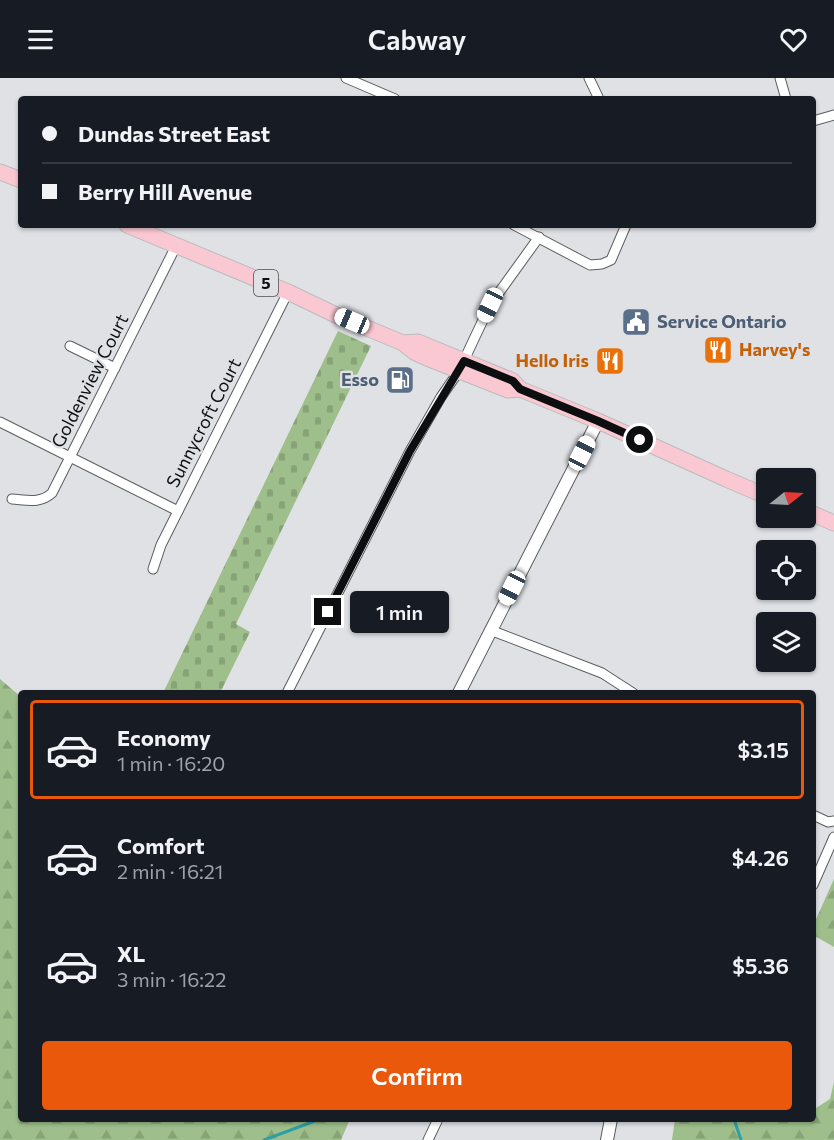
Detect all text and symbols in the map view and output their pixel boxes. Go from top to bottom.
icon: menu [24,23,57,56]
text: Cabway [368,23,466,56]
icon: heart [777,23,810,56]
text: Dundas Street East [78,120,270,147]
text: Berry Hill Avenue [78,178,252,205]
road number: 5 [254,270,278,296]
car [474,285,506,325]
car [332,306,372,336]
public building icon: Service Ontario [620,306,652,338]
street label: Goldenview Court [46,310,132,451]
place label: Service Ontario [657,310,787,332]
restaurant icon: Harvey's [702,334,734,366]
place label: Harvey's [739,338,810,360]
restaurant icon: Hello Iris [594,345,626,377]
place label: Hello Iris [516,349,589,371]
street label: Sunnycroft Court [161,354,245,491]
fuel station icon: Esso [384,364,416,396]
place label: Esso [341,368,379,390]
route start [626,426,653,453]
car [566,433,598,473]
north arrow [756,468,816,528]
map controls [756,468,816,672]
button: locate [756,540,816,600]
car [496,568,528,608]
callout: 1 min [349,591,448,633]
route end [314,598,341,625]
text: 1 min [376,600,423,624]
button: layers [756,612,816,672]
icon: car [45,723,99,777]
text: Economy [117,724,211,751]
text: $3.15 [738,736,789,763]
text: 1 min · 16:20 [117,751,225,775]
icon: car [45,831,99,885]
text: Comfort [117,832,205,859]
text: $4.26 [732,844,789,871]
text: 2 min · 16:21 [117,859,223,883]
icon: car [45,939,99,993]
text: XL [117,940,145,967]
text: $5.36 [732,952,789,979]
text: 3 min · 16:22 [117,967,226,991]
button: Confirm [42,1041,792,1110]

